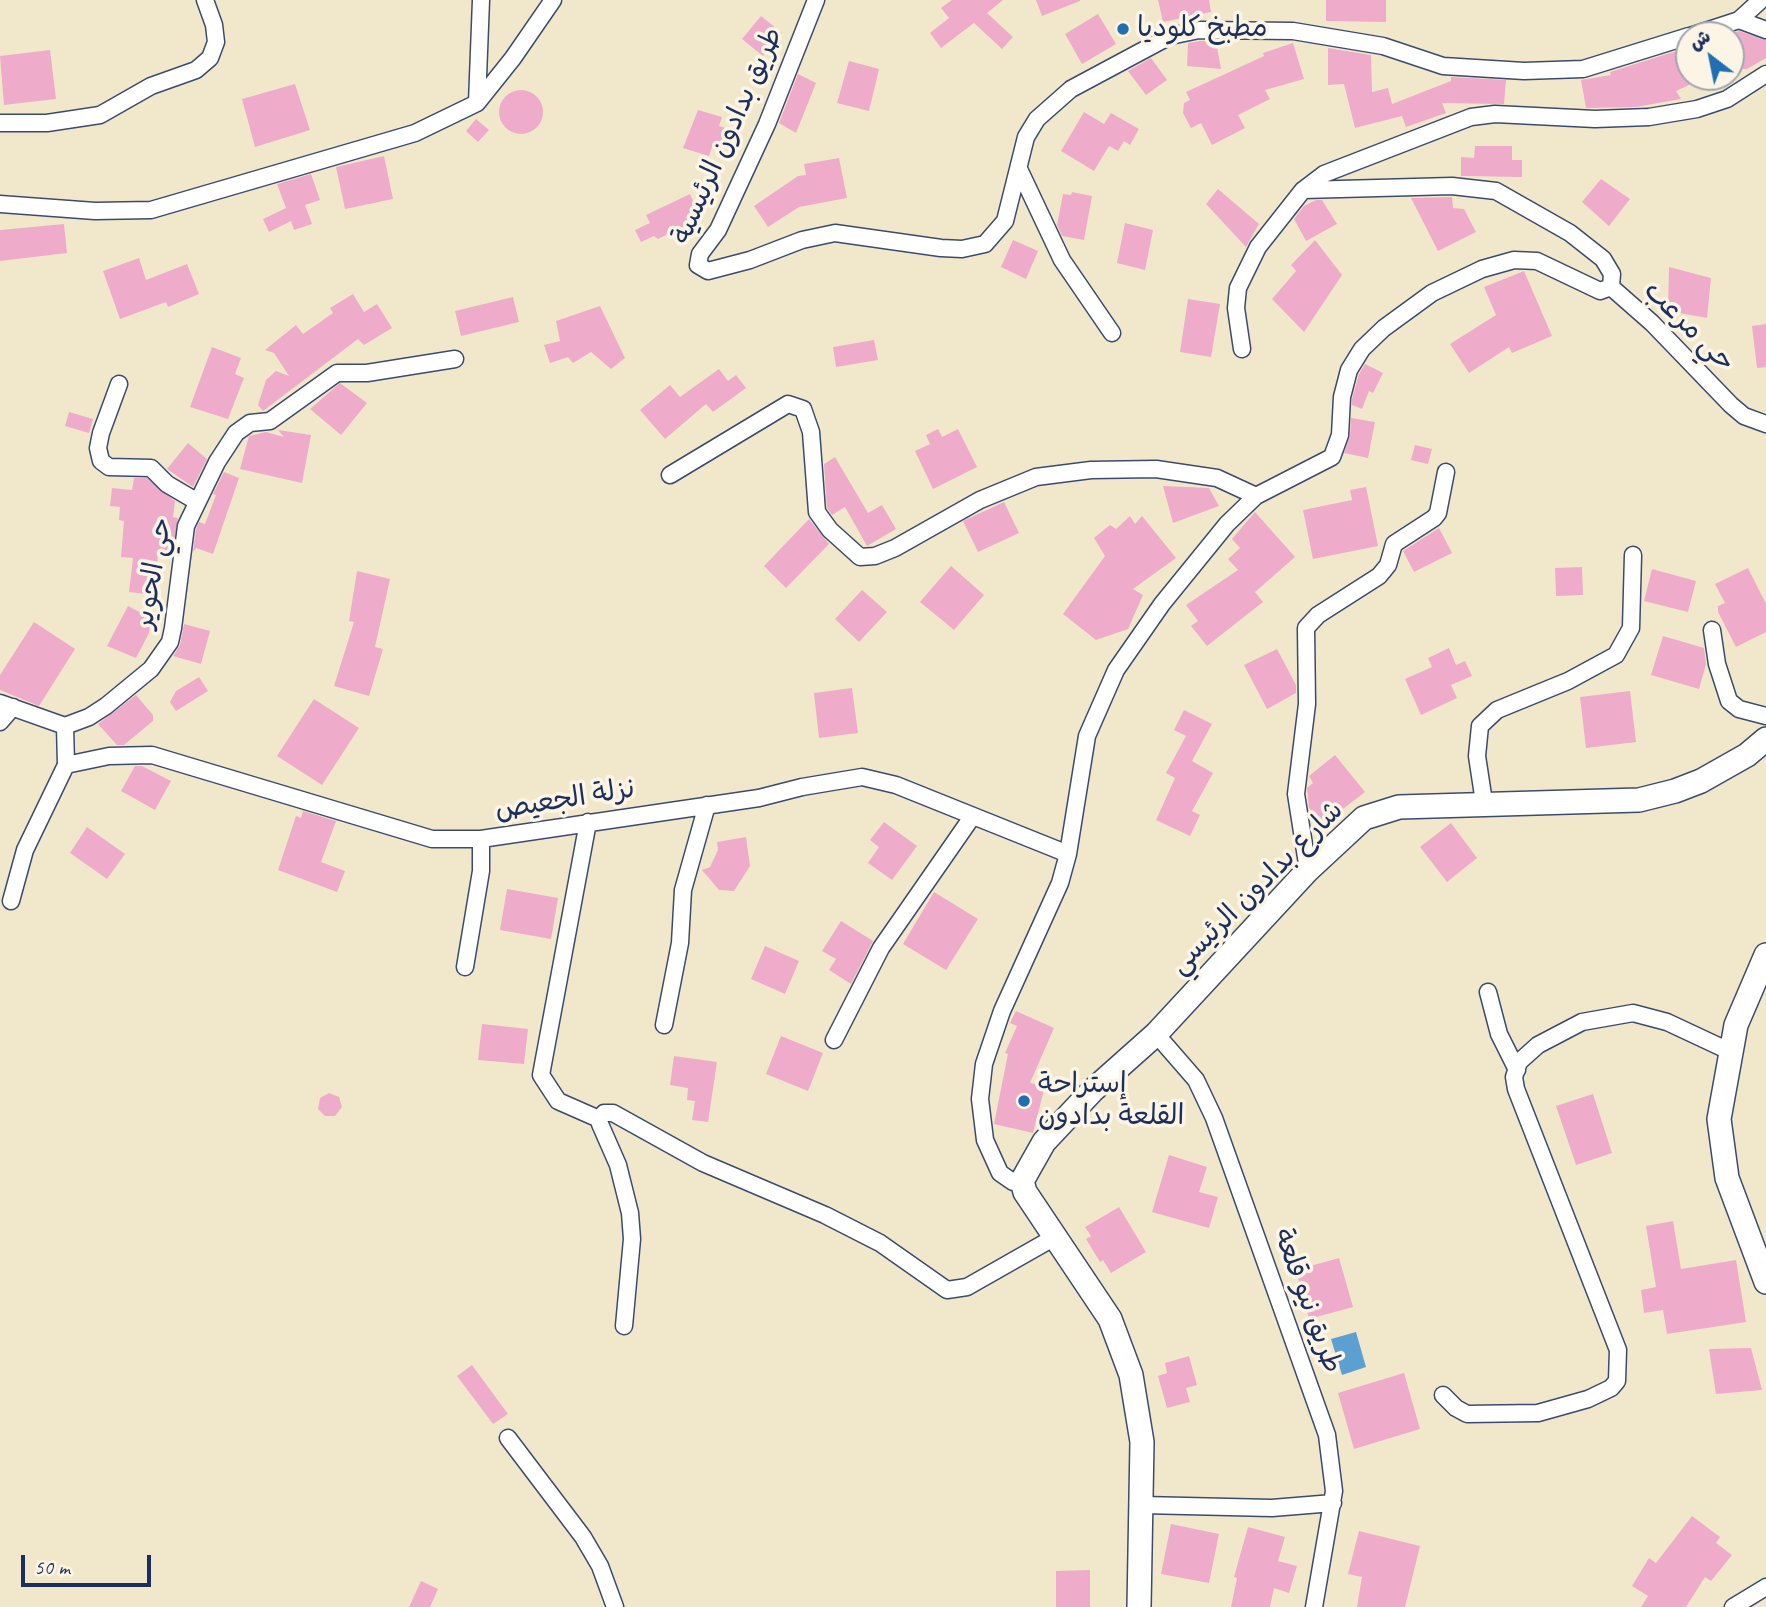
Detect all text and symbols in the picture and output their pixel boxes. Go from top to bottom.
place label: مطبخ كلوديا [1137,12,1267,46]
marker: مطبخ كلوديا [1115,21,1131,37]
north arrow [1675,21,1745,91]
street label: طريق بدادون الرئيسية [665,22,791,250]
text: ش [1685,24,1715,56]
street label: حي مرعب [1636,274,1742,380]
street label: حي الحوير [128,515,180,631]
street label: نزلة الجعيص [493,772,637,828]
street label: شارع بدادون الرئيسي [1163,794,1351,982]
place label: إستراحة القلعة بدادون [1038,1068,1184,1134]
marker: إستراحة القلعة بدادون [1016,1093,1032,1109]
street label: طريق نيو قلعة [1265,1224,1349,1378]
scale bar [24,1540,154,1584]
text: 50 m [34,1554,70,1580]

